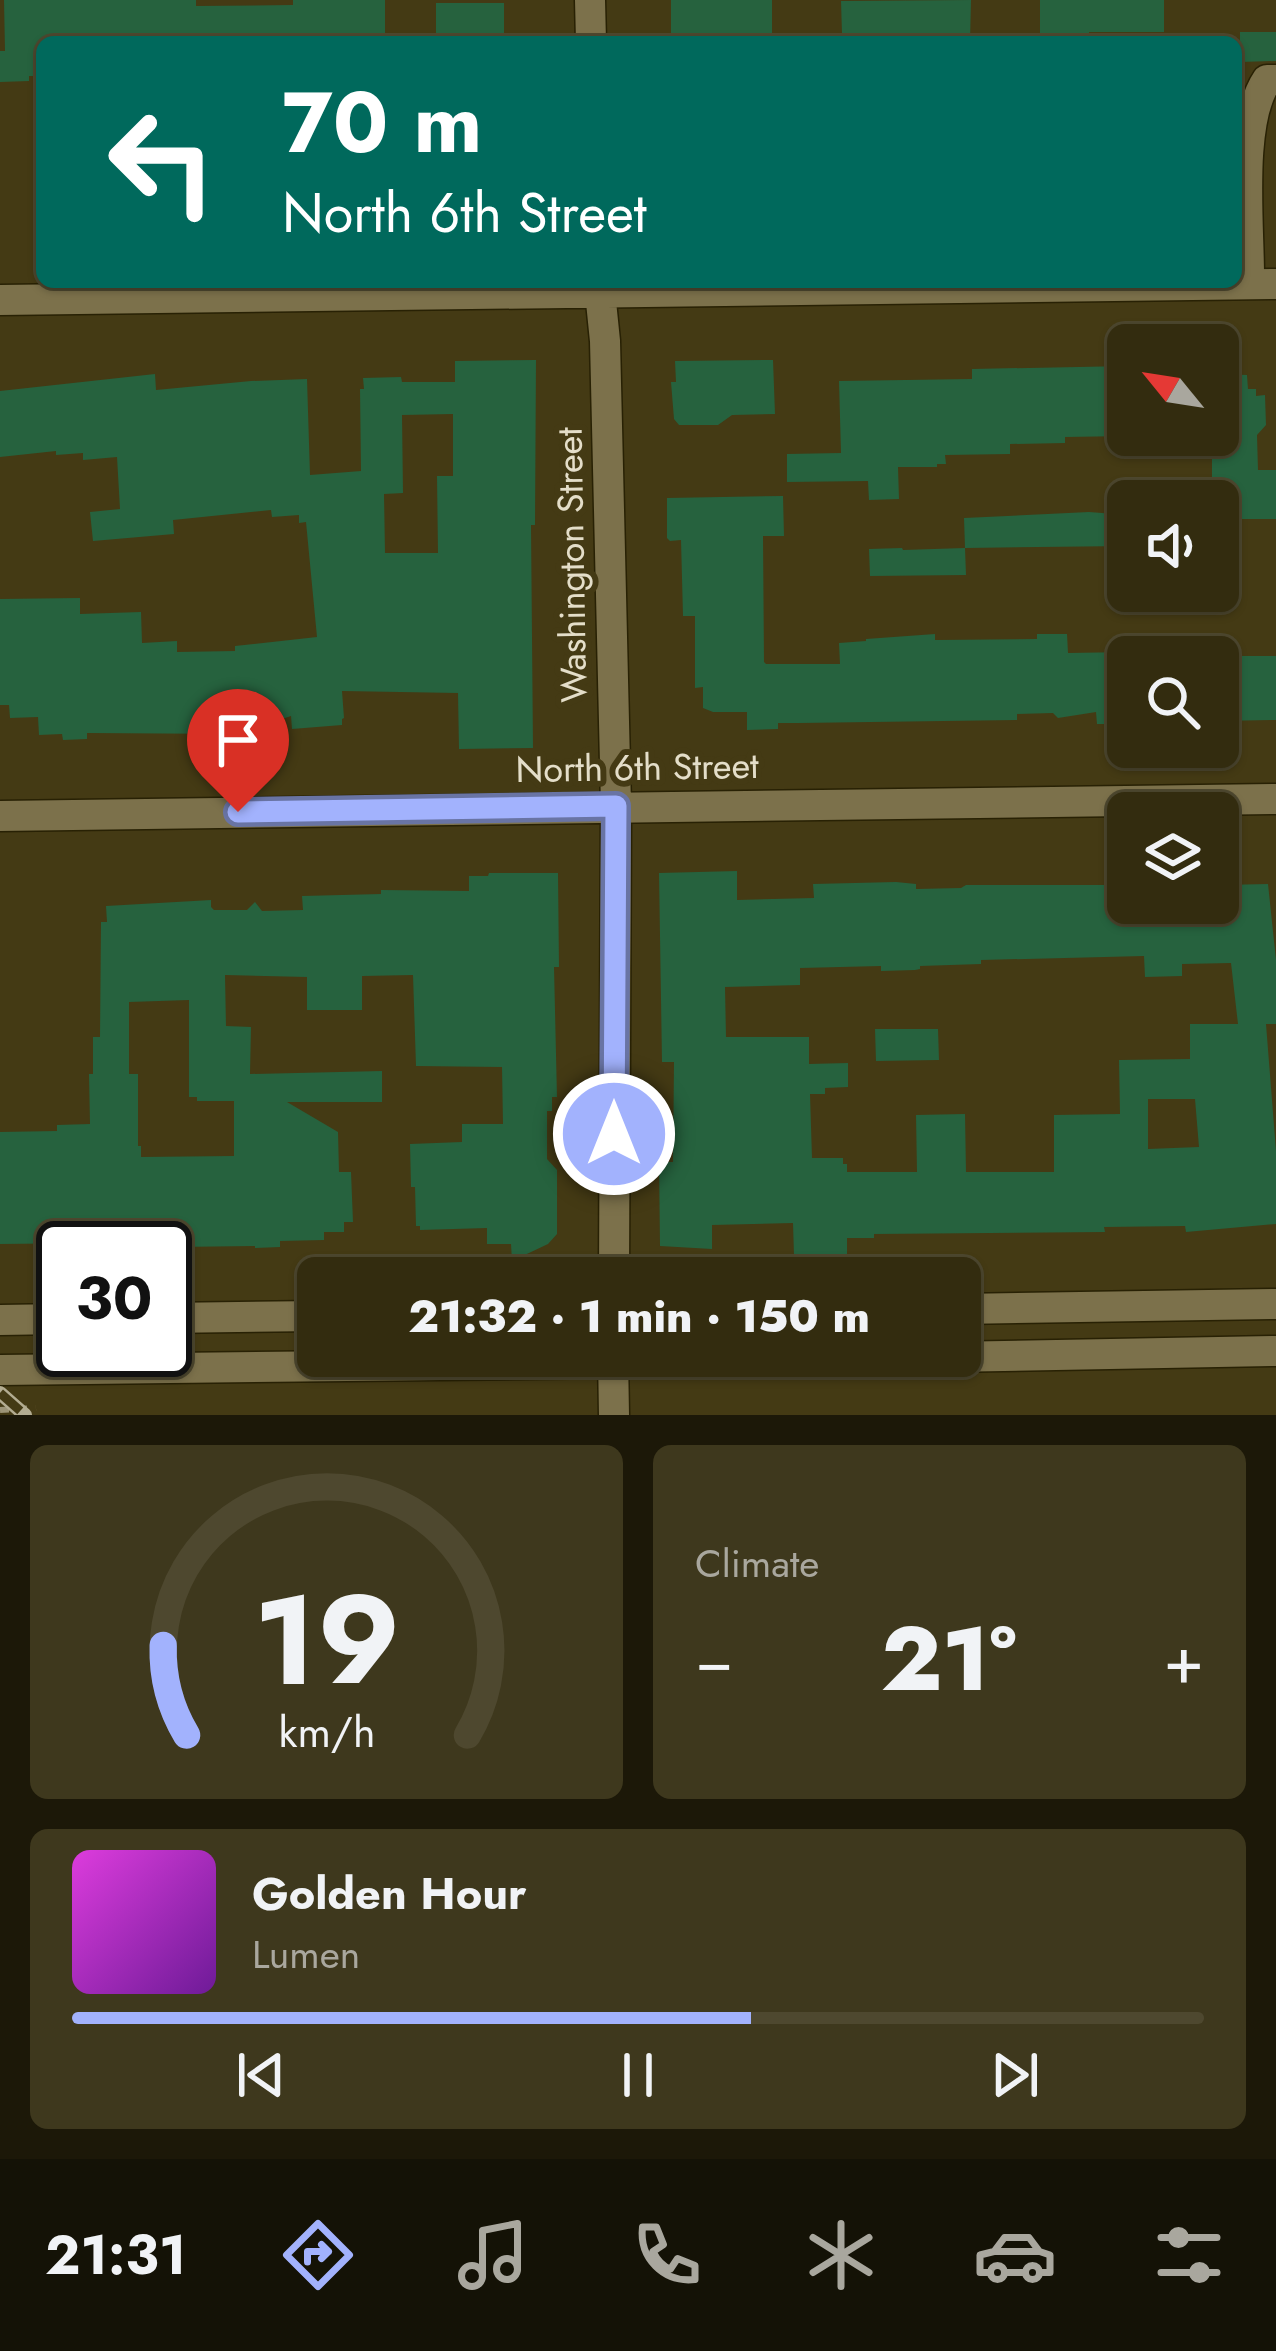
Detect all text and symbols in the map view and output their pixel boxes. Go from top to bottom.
text: 70 m [282,62,482,184]
icon: left [84,84,240,240]
text: North 6th Street [282,174,647,252]
north arrow [1107,324,1239,456]
map controls [1107,324,1239,924]
street label: Washington Street [543,426,599,703]
button: sound [1107,480,1239,612]
button: search [1107,636,1239,768]
pin [187,689,289,812]
icon: arrive [205,707,271,773]
street label: North 6th Street [515,739,759,795]
button: layers [1107,792,1239,924]
position arrow [551,1071,677,1197]
speed limit sign: 30 [36,1221,192,1377]
text: 21:32 · 1 min · 150 m [408,1284,870,1349]
text: Climate [695,1535,819,1592]
text: 19 [253,1550,400,1731]
text: 21° [881,1594,1017,1724]
text: − [695,1612,734,1708]
text: + [1163,1612,1204,1708]
text: km/h [278,1701,375,1763]
text: Golden Hour [252,1861,527,1926]
text: Lumen [252,1926,360,1983]
icon: previous [228,2042,294,2108]
icon: pause [605,2042,671,2108]
icon: next [982,2042,1048,2108]
icon: directions [276,2213,360,2297]
icon: music [451,2213,535,2297]
icon: phone [625,2213,709,2297]
icon: climate [799,2213,883,2297]
icon: car [973,2213,1057,2297]
icon: filters [1147,2213,1231,2297]
text: 21:31 [45,2216,186,2294]

